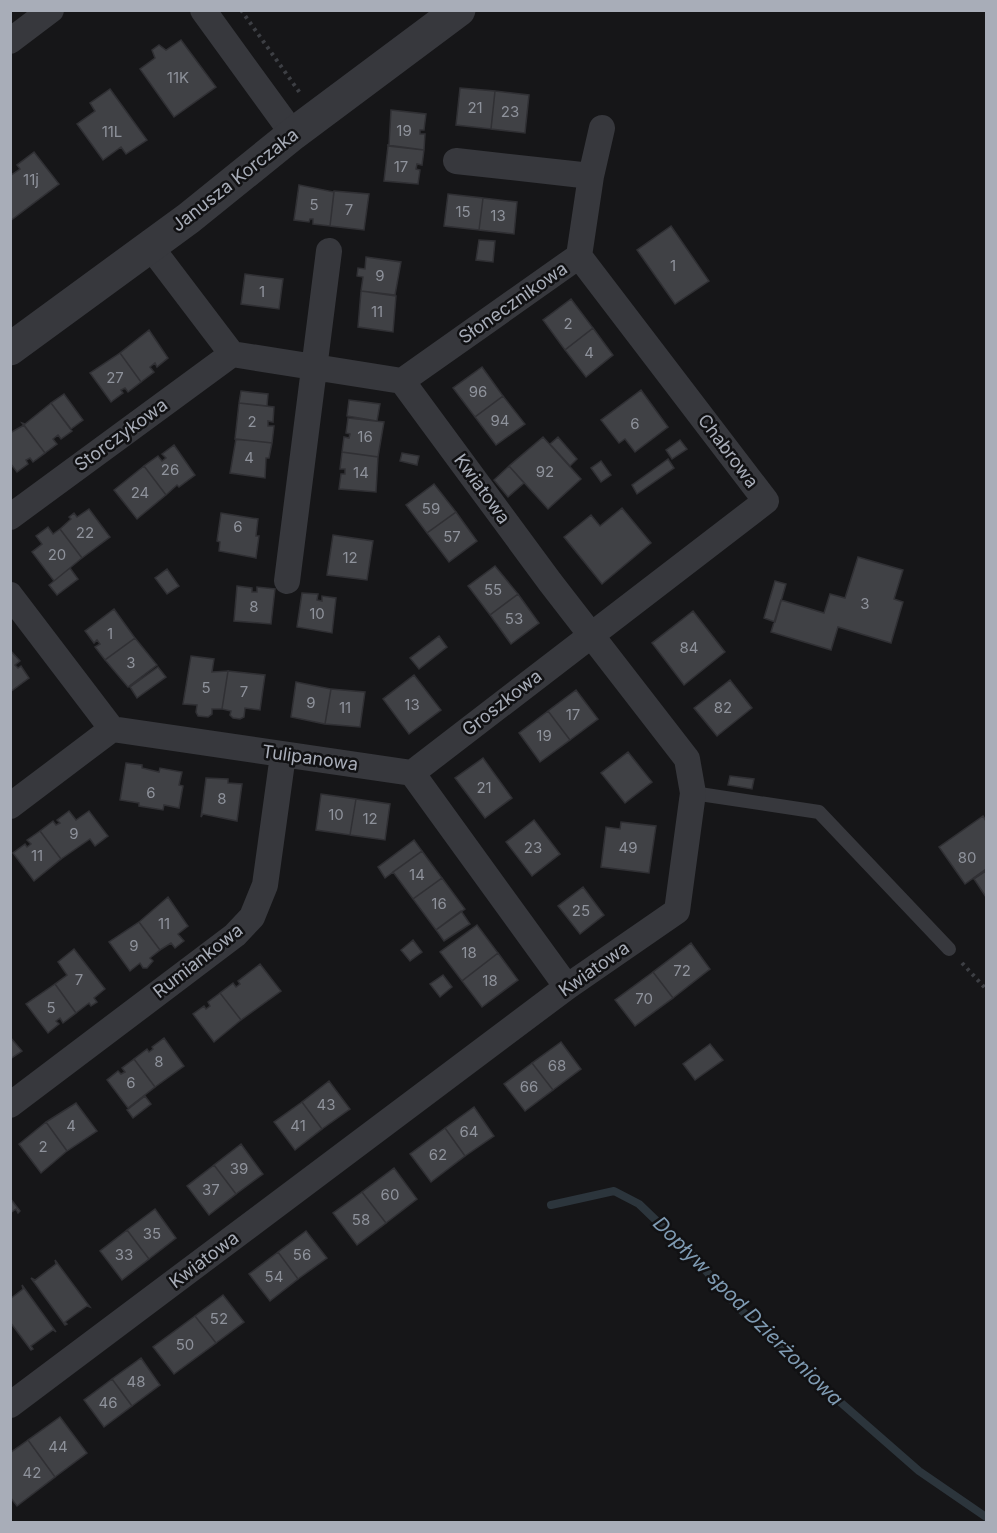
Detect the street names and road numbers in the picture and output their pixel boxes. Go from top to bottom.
street label: Janusza Korczaka [167,124,302,236]
street label: Słonecznikowa [454,257,571,348]
street label: Storczykowa [70,394,171,475]
street label: Chabrowa [694,410,763,492]
street label: Kwiatowa [450,450,515,528]
street label: Groszkowa [458,665,546,740]
street label: Tulipanowa [261,740,360,775]
street label: Rumiankowa [149,919,247,1002]
street label: Kwiatowa [554,937,633,1000]
street label: Kwiatowa [165,1227,242,1292]

